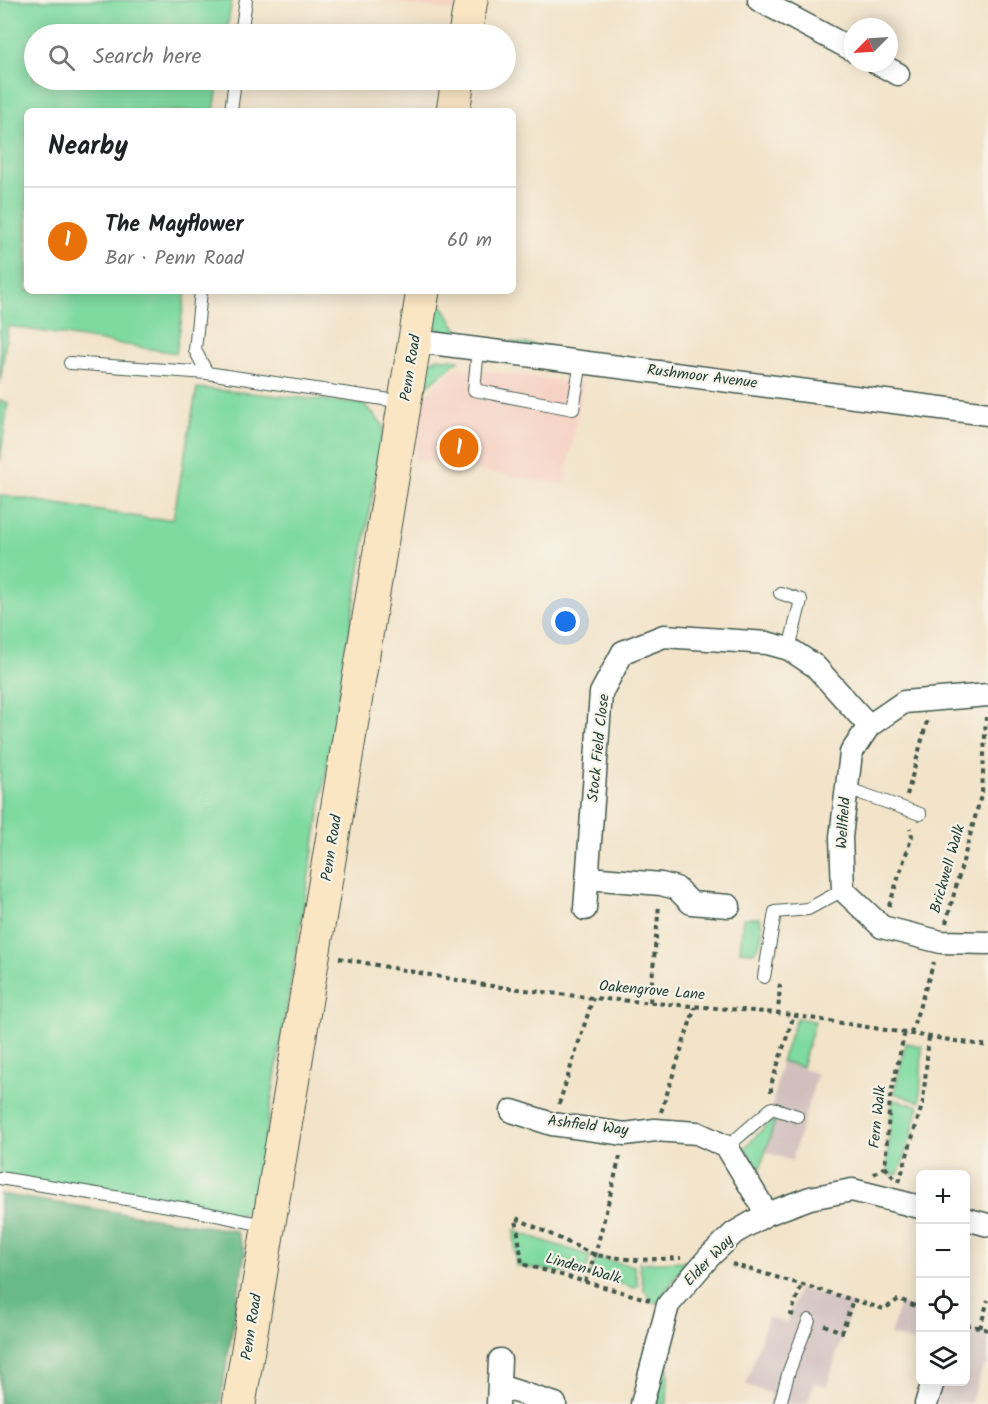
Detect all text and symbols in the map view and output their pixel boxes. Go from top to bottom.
north arrow [844,18,898,72]
search box [24,24,516,90]
text: Search here [93,40,201,75]
icon: search [45,41,78,74]
text: Nearby [48,126,128,168]
text: The Mayflower [105,208,244,243]
text: 1 [64,225,71,257]
text: 60 m [447,225,492,257]
text: Bar · Penn Road [105,243,244,275]
street label: Penn Road [394,333,428,403]
street label: Rushmoor Avenue [645,358,759,396]
pin: 1 [440,426,478,470]
your location [551,607,580,636]
street label: Stock Field Close [581,693,617,803]
street label: Wellfield [830,796,858,850]
street label: Penn Road [315,813,349,883]
street label: Brickwell Walk [924,821,972,916]
street label: Oakengrove Lane [598,974,706,1008]
street label: Fern Walk [863,1083,893,1150]
street label: Ashfield Way [546,1109,631,1143]
map controls [916,1170,970,1386]
button: + [916,1170,970,1224]
button: − [916,1224,970,1278]
street label: Elder Way [678,1229,740,1292]
street label: Linden Walk [542,1247,624,1291]
button: locate [916,1278,970,1332]
street label: Penn Road [235,1292,269,1362]
button: layers [916,1332,970,1386]

